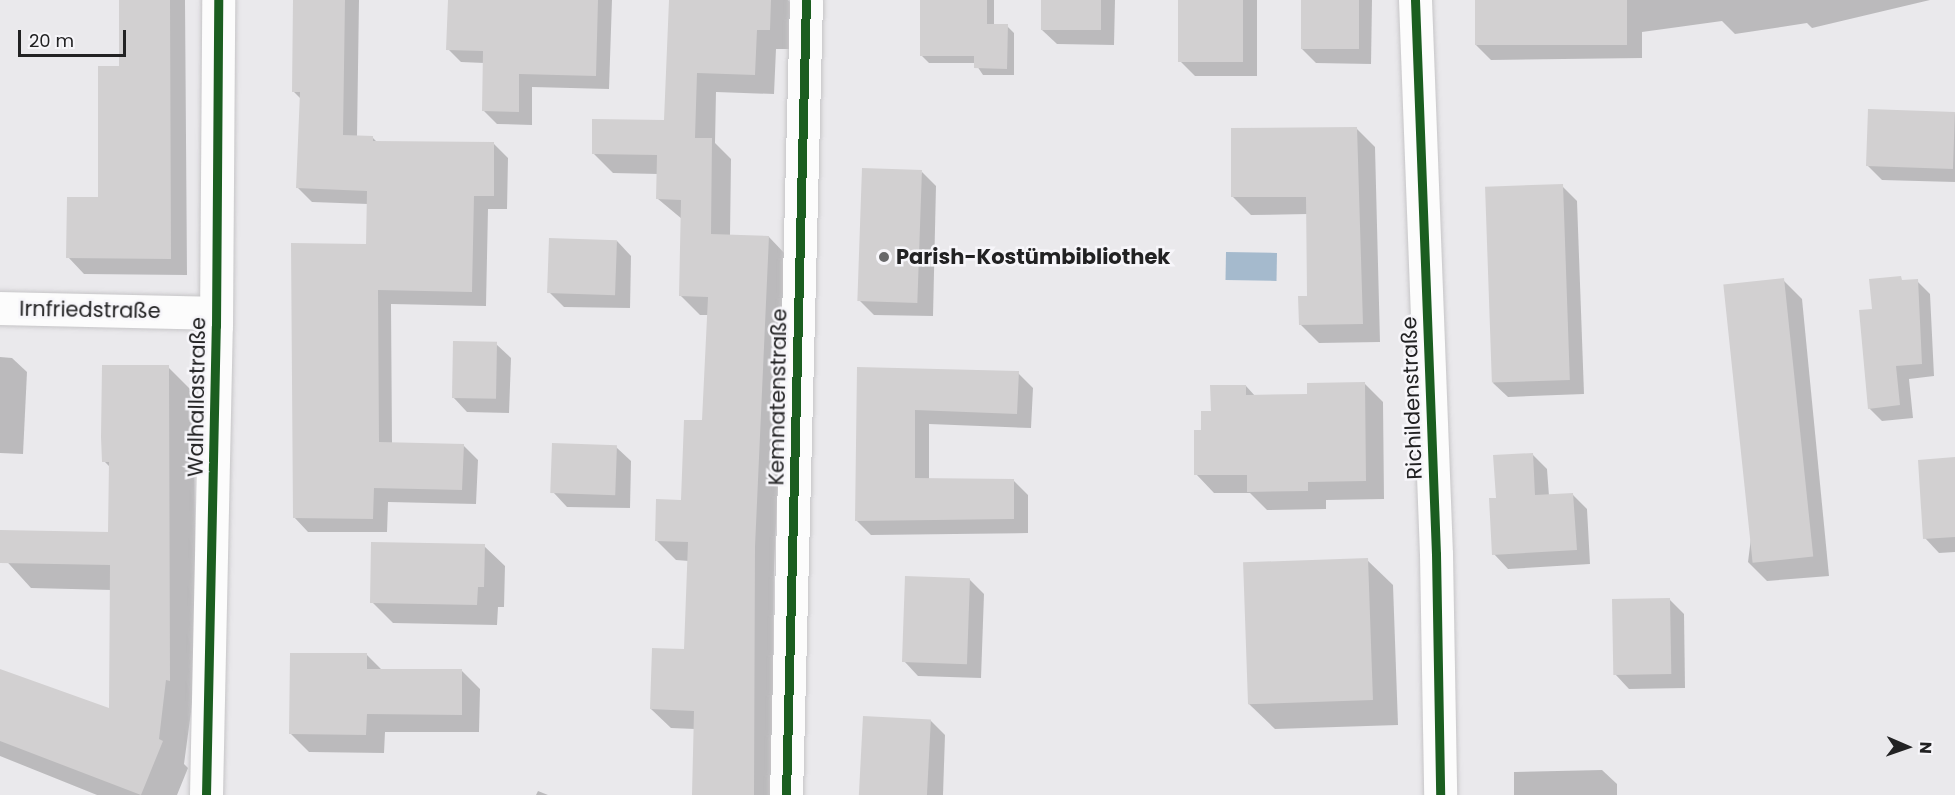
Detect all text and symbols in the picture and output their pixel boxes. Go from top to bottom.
scale bar [21,18,129,56]
text: 20 m [29,28,74,53]
place label: Parish-Kostümbibliothek [896,244,1170,270]
marker: Parish-Kostümbibliothek [877,250,891,264]
street label: Irnfriedstraße [19,296,161,324]
street label: Kemnatenstraße [764,308,792,486]
street label: Richildenstraße [1397,316,1427,480]
street label: Walhallastraße [183,317,211,477]
north arrow [1877,717,1937,777]
text: N [1914,741,1937,754]

